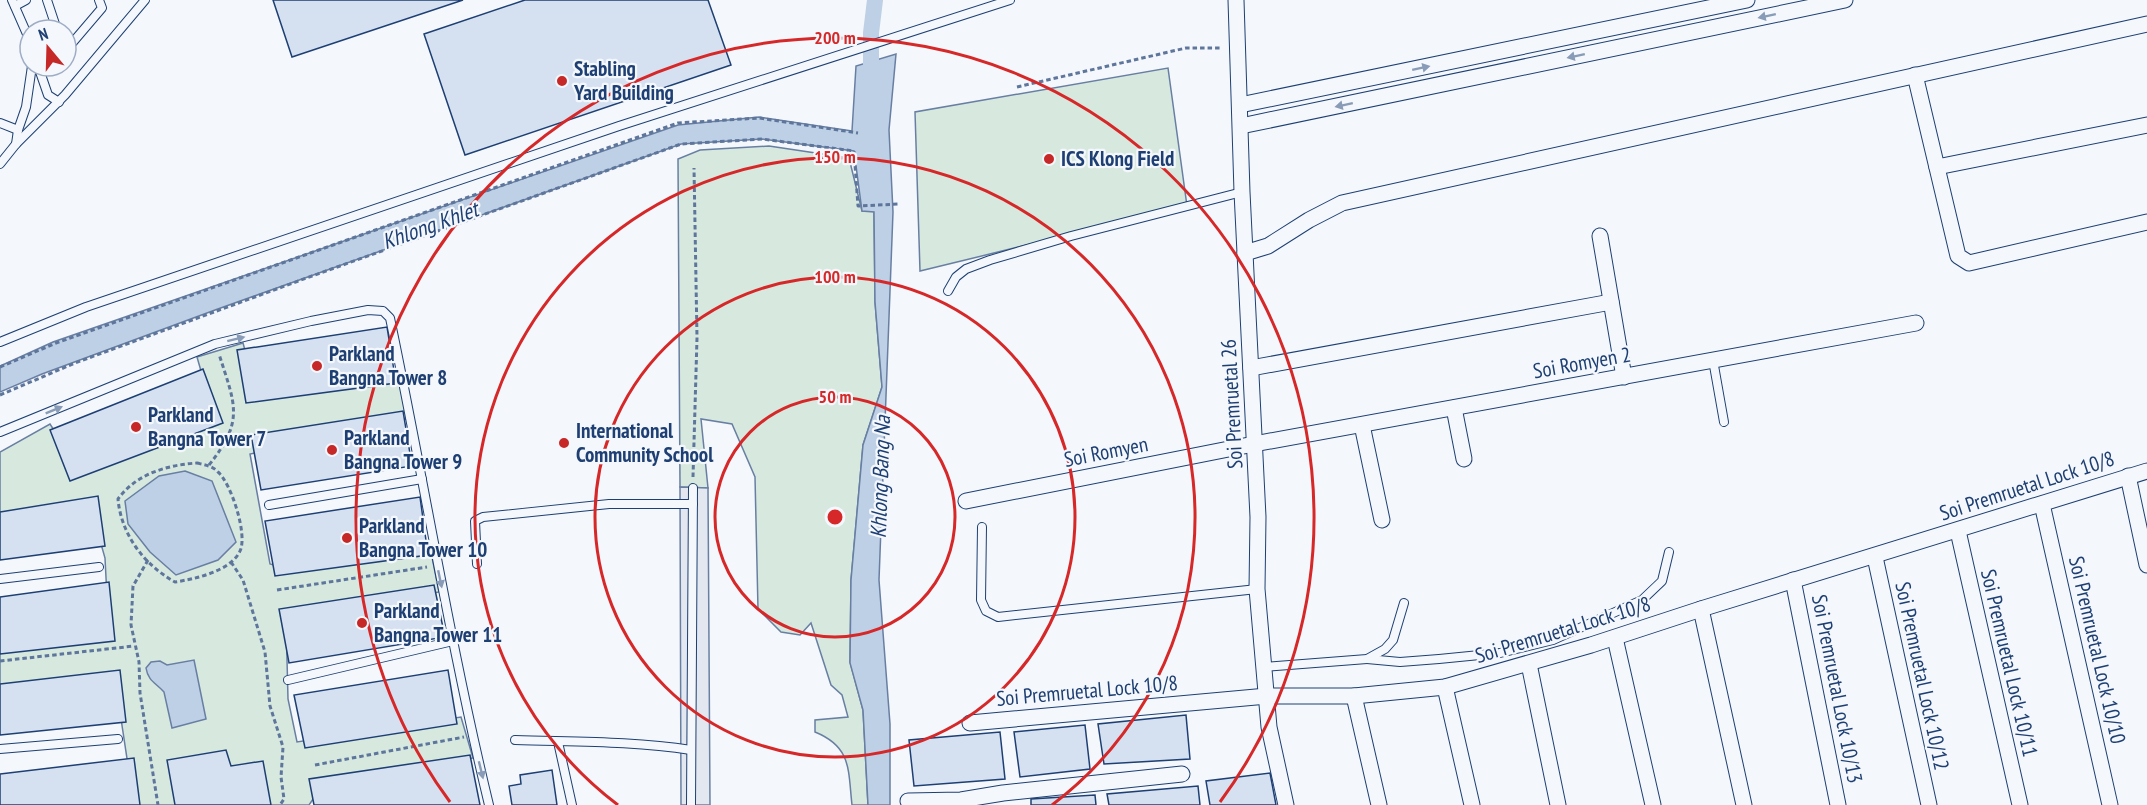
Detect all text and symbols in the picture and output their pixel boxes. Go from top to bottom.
one-way arrow [1758,12,1777,21]
north arrow [18,18,78,78]
text: N [36,23,50,45]
text: 200 m [814,26,856,49]
one-way arrow [1567,52,1586,61]
place label: Stabling Yard Building [573,55,674,106]
one-way arrow [1411,63,1430,72]
marker: Stabling Yard Building [555,74,569,88]
one-way arrow [1335,100,1354,110]
text: 150 m [814,145,856,168]
place label: ICS Klong Field [1061,145,1174,172]
marker: ICS Klong Field [1042,152,1056,166]
water label: Khlong Khlet [378,194,484,255]
text: 100 m [814,265,856,288]
one-way arrow [226,334,245,344]
street label: Soi Premruetal 26 [1215,338,1248,470]
place label: Parkland Bangna Tower 8 [329,340,447,391]
street label: Soi Romyen 2 [1531,341,1633,384]
marker: Parkland Bangna Tower 8 [310,359,324,373]
text: 50 m [819,385,851,408]
place label: Parkland Bangna Tower 7 [148,401,266,452]
one-way arrow [45,405,63,414]
water label: Khlong Bang Na [864,414,896,539]
place label: International Community School [576,417,714,468]
marker: Parkland Bangna Tower 7 [129,420,143,434]
place label: Parkland Bangna Tower 9 [344,424,462,475]
street label: Soi Romyen [1062,430,1150,473]
marker: International Community School [557,436,571,450]
marker: Parkland Bangna Tower 9 [325,443,339,457]
street label: Soi Premruetal Lock 10/8 [1936,445,2118,527]
centre of rings [825,507,845,527]
place label: Parkland Bangna Tower 10 [359,512,487,563]
marker: Parkland Bangna Tower 10 [340,531,354,545]
street label: Soi Premruetal Lock 10/10 [2063,554,2132,746]
street label: Soi Premruetal Lock 10/11 [1975,567,2044,759]
one-way arrow [436,570,445,589]
street label: Soi Premruetal Lock 10/12 [1889,579,1956,772]
street label: Soi Premruetal Lock 10/8 [1472,590,1654,669]
street label: Soi Premruetal Lock 10/13 [1806,592,1869,786]
place label: Parkland Bangna Tower 11 [374,597,502,648]
marker: Parkland Bangna Tower 11 [355,616,369,630]
street label: Soi Premruetal Lock 10/8 [995,669,1179,712]
one-way arrow [476,760,486,779]

